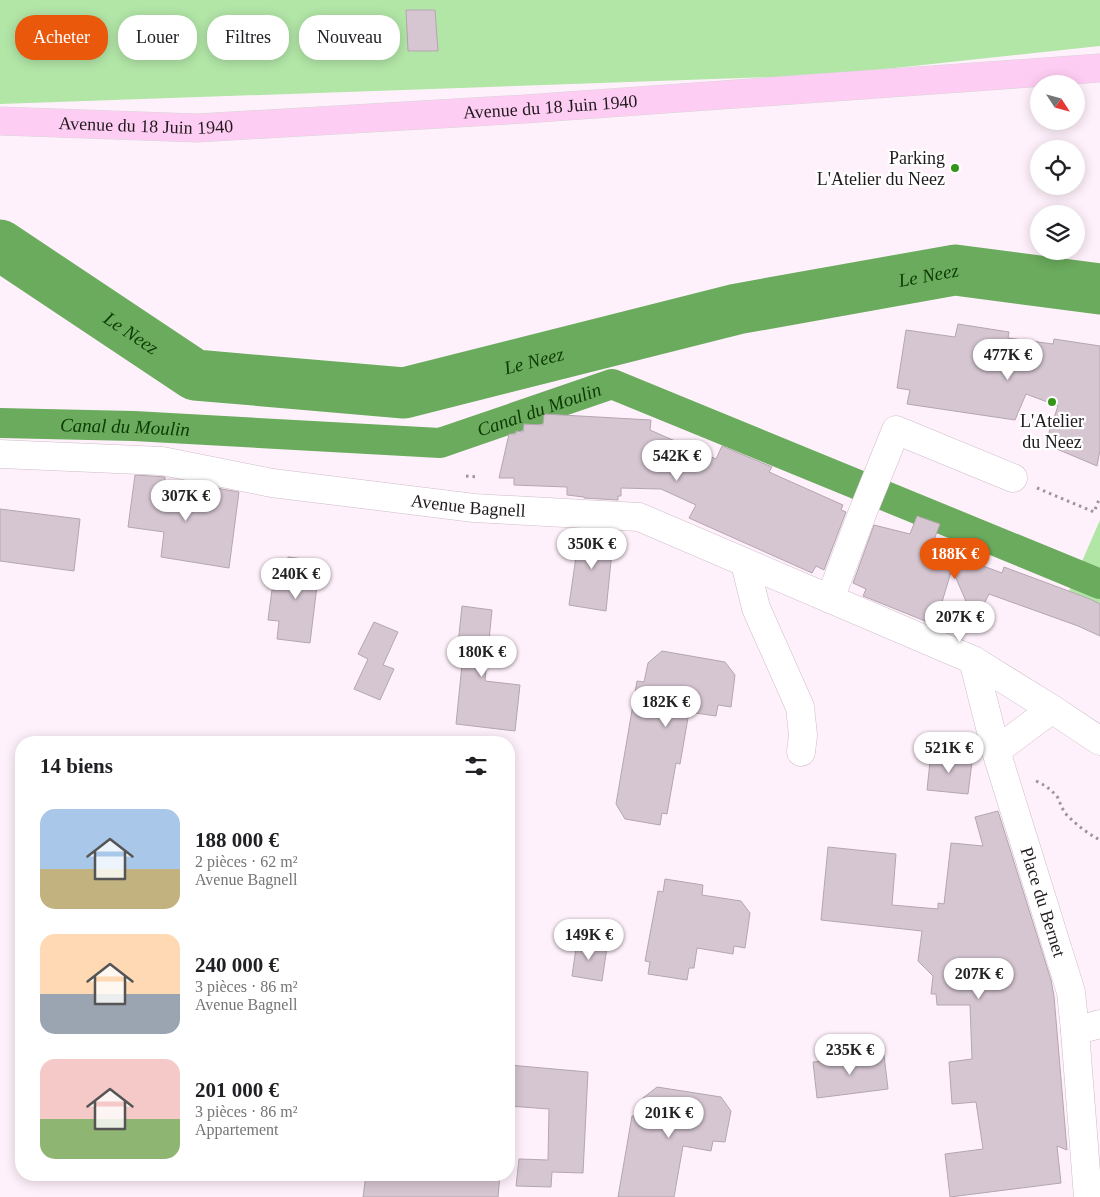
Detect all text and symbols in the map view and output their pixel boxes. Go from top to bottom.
chip: Acheter [15,15,108,60]
chip: Louer [118,15,197,60]
chip: Filtres [207,15,289,60]
chip: Nouveau [299,15,400,60]
north arrow [1030,75,1085,130]
map controls [1030,75,1085,260]
street label: Avenue du 18 Juin 1940 [462,91,638,123]
street label: Avenue du 18 Juin 1940 [58,113,234,138]
button: locate [1030,140,1085,195]
place label: Parking L'Atelier du Neez [817,148,945,189]
marker: Parking L'Atelier du Neez [949,162,961,174]
button: layers [1030,205,1085,260]
water label: Le Neez [896,259,961,291]
water label: Le Neez [99,307,163,359]
pin: 477K € [967,338,1049,381]
water label: Le Neez [501,343,567,379]
text: 477K € [984,346,1032,363]
water label: Canal du Moulin [474,379,604,441]
marker: L'Atelier du Neez [1046,396,1058,408]
place label: L'Atelier du Neez [1020,411,1084,452]
water label: Canal du Moulin [60,414,190,440]
pin: 542K € [636,440,718,482]
text: 542K € [653,447,701,464]
pin: 307K € [145,480,227,522]
text: 307K € [162,487,210,504]
street label: Avenue Bagnell [410,490,526,521]
pin: 350K € [551,528,633,570]
text: 350K € [568,535,616,552]
pin: 188K € [914,538,996,580]
text: 188K € [931,545,979,562]
pin: 240K € [255,558,337,600]
text: 240K € [272,565,320,582]
pin: 207K € [919,600,1001,643]
text: 207K € [936,608,984,625]
pin: 180K € [441,636,523,678]
text: 180K € [458,643,506,660]
pin: 182K € [625,686,707,728]
text: 182K € [642,693,690,710]
pin: 521K € [908,732,990,774]
text: 521K € [925,739,973,756]
icon: filters [462,752,490,780]
text: 14 biens [40,754,113,778]
text: 188 000 € [195,828,279,852]
icon: home [80,829,140,889]
street label: Place du Bernet [1017,845,1069,959]
text: 2 pièces · 62 m² [195,853,298,870]
text: Avenue Bagnell [195,871,297,888]
pin: 149K € [548,918,630,961]
text: 149K € [565,926,613,943]
text: 240 000 € [195,953,279,977]
icon: home [80,954,140,1014]
pin: 207K € [938,958,1020,1000]
text: 207K € [955,965,1003,982]
text: 3 pièces · 86 m² [195,978,298,995]
text: Avenue Bagnell [195,996,297,1013]
pin: 235K € [809,1034,891,1076]
text: 235K € [826,1041,874,1058]
text: 201 000 € [195,1078,279,1102]
icon: home [80,1079,140,1139]
pin: 201K € [628,1096,710,1139]
text: 3 pièces · 86 m² [195,1103,298,1120]
text: 201K € [645,1104,693,1121]
text: Appartement [195,1121,279,1138]

